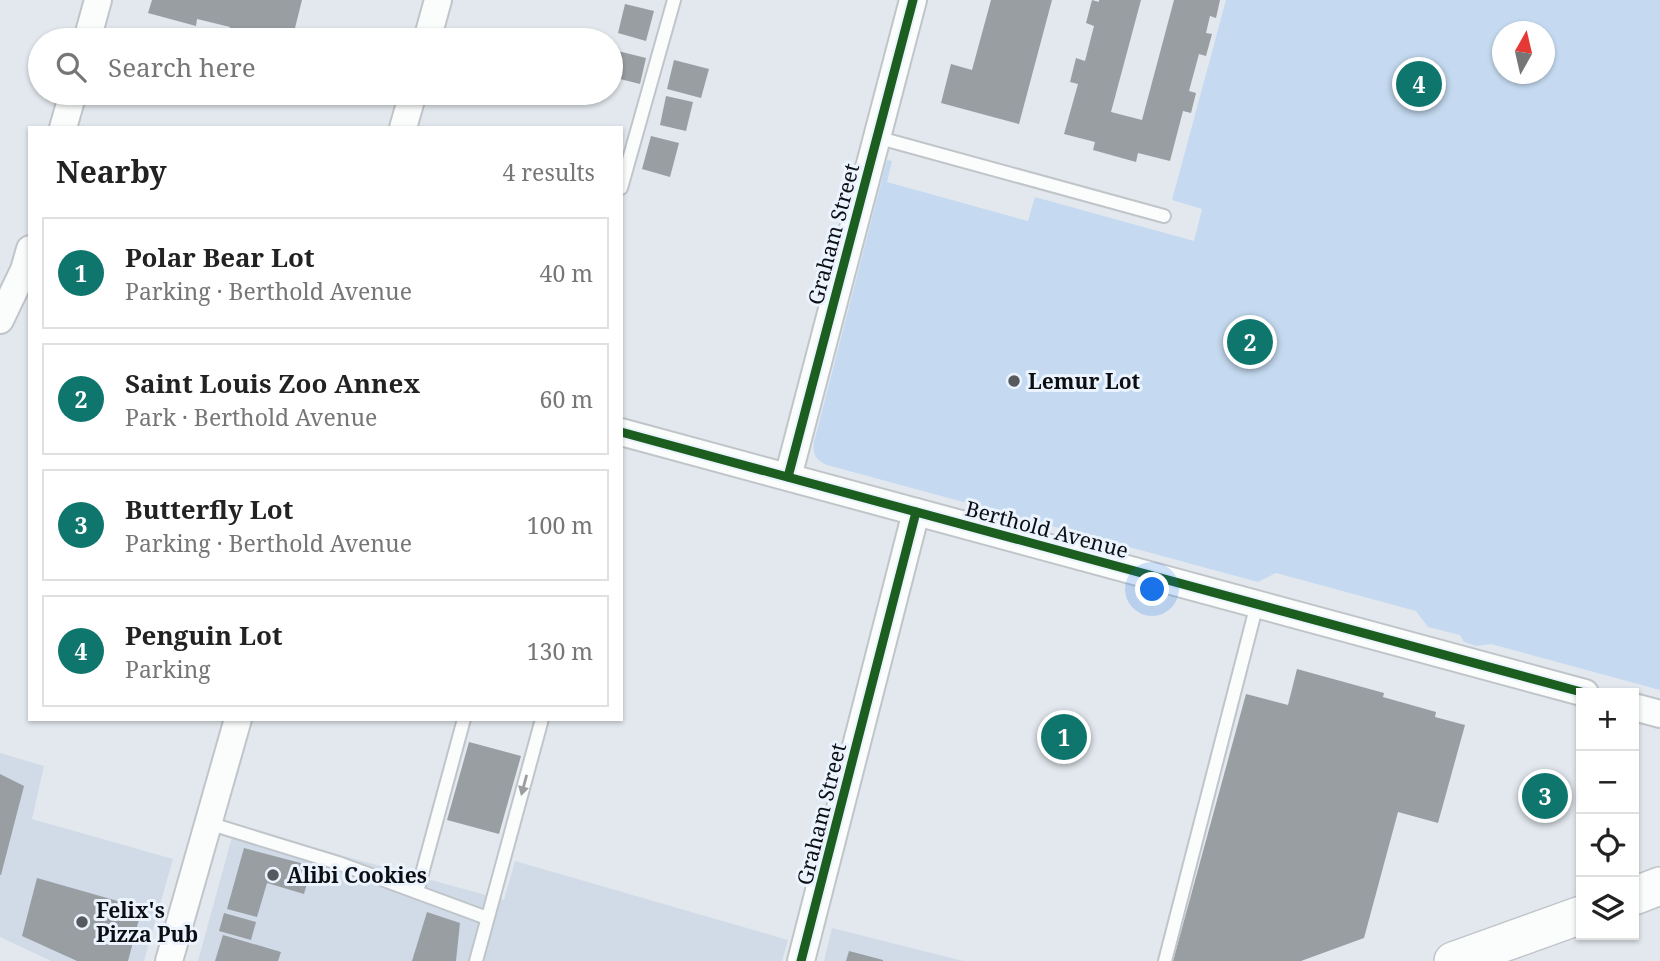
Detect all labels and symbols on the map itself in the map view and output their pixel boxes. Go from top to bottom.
north arrow [1492,21,1555,84]
pin: 4 [1396,58,1442,110]
street label: Graham Street [801,160,865,308]
pin: 2 [1227,316,1273,368]
place label: Lemur Lot [1028,367,1141,395]
marker: Lemur Lot [1006,373,1022,389]
street label: Berthold Avenue [962,494,1132,564]
your location [1135,572,1169,606]
pin: 1 [1041,711,1087,763]
street label: Graham Street [790,740,852,888]
pin: 3 [1522,770,1568,822]
one-way arrow [518,775,528,796]
place label: Alibi Cookies [287,861,427,889]
marker: Alibi Cookies [265,867,281,883]
place label: Felix's Pizza Pub [96,896,198,948]
marker: Felix's Pizza Pub [74,914,90,930]

